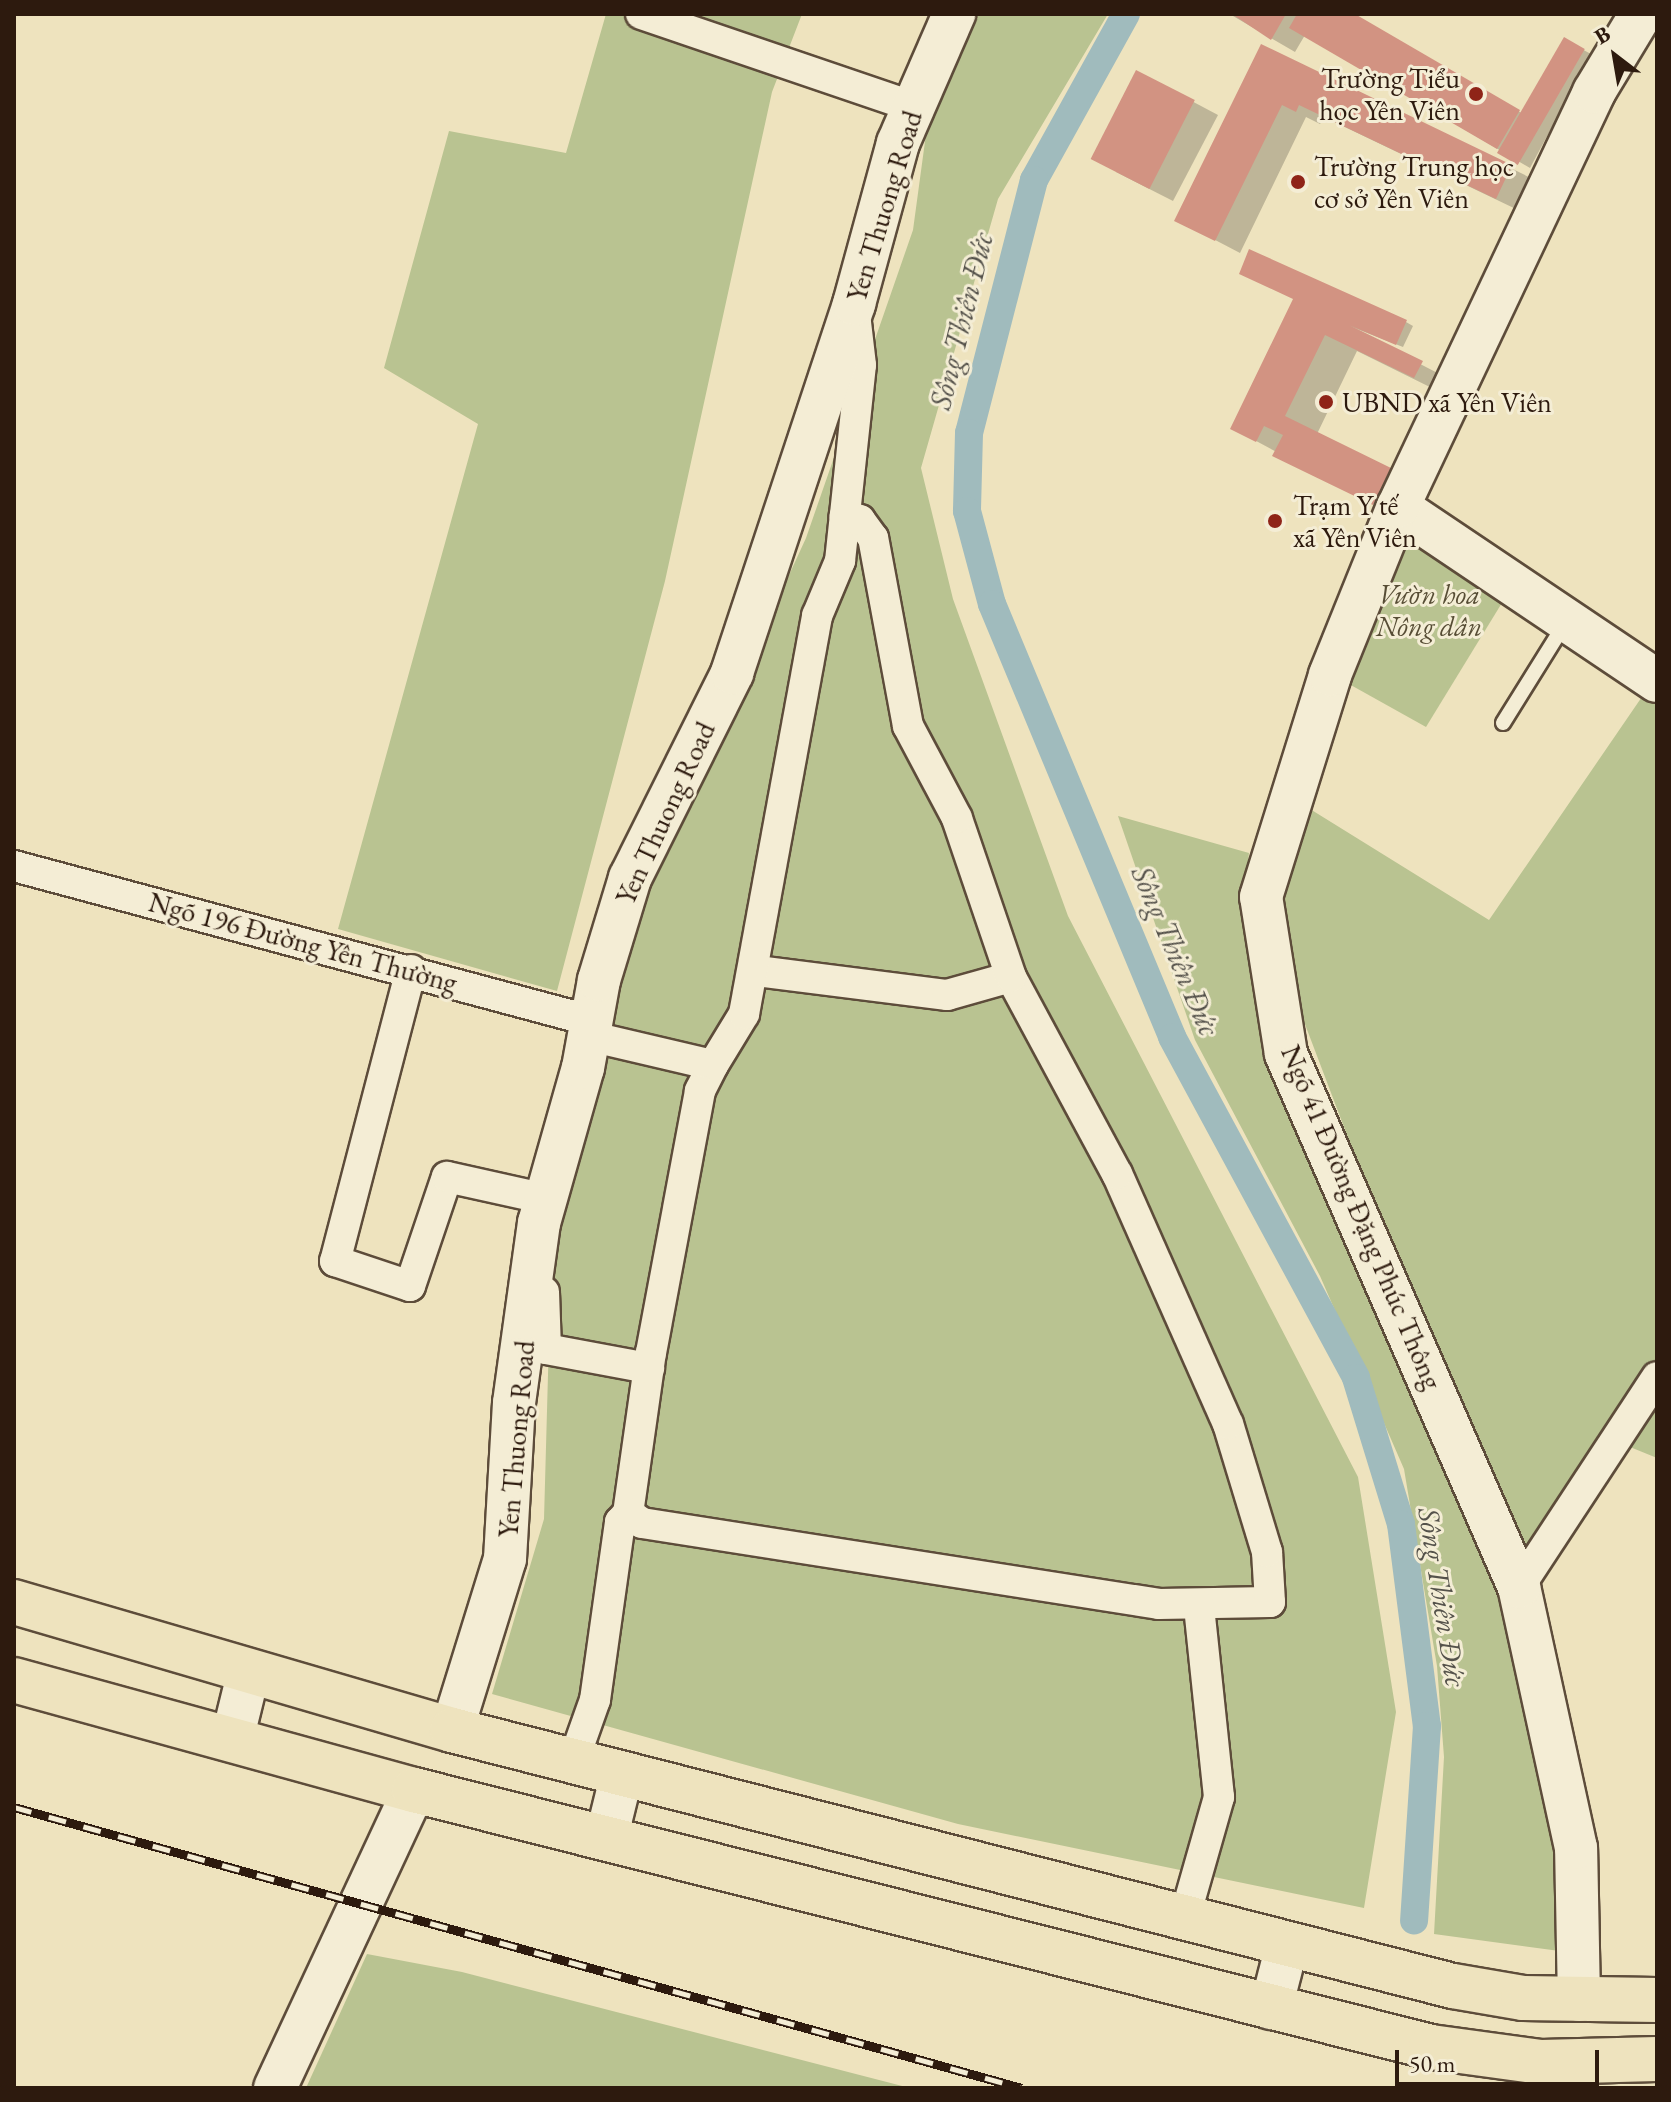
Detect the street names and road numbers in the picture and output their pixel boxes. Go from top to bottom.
street label: Yen Thuong Road [839,107,929,305]
street label: Yen Thuong Road [608,716,722,910]
street label: Ngõ 196 Đường Yên Thường [145,885,461,999]
street label: Ngõ 41 Đường Đặng Phúc Thông [1274,1040,1450,1394]
street label: Yen Thuong Road [491,1339,541,1539]

